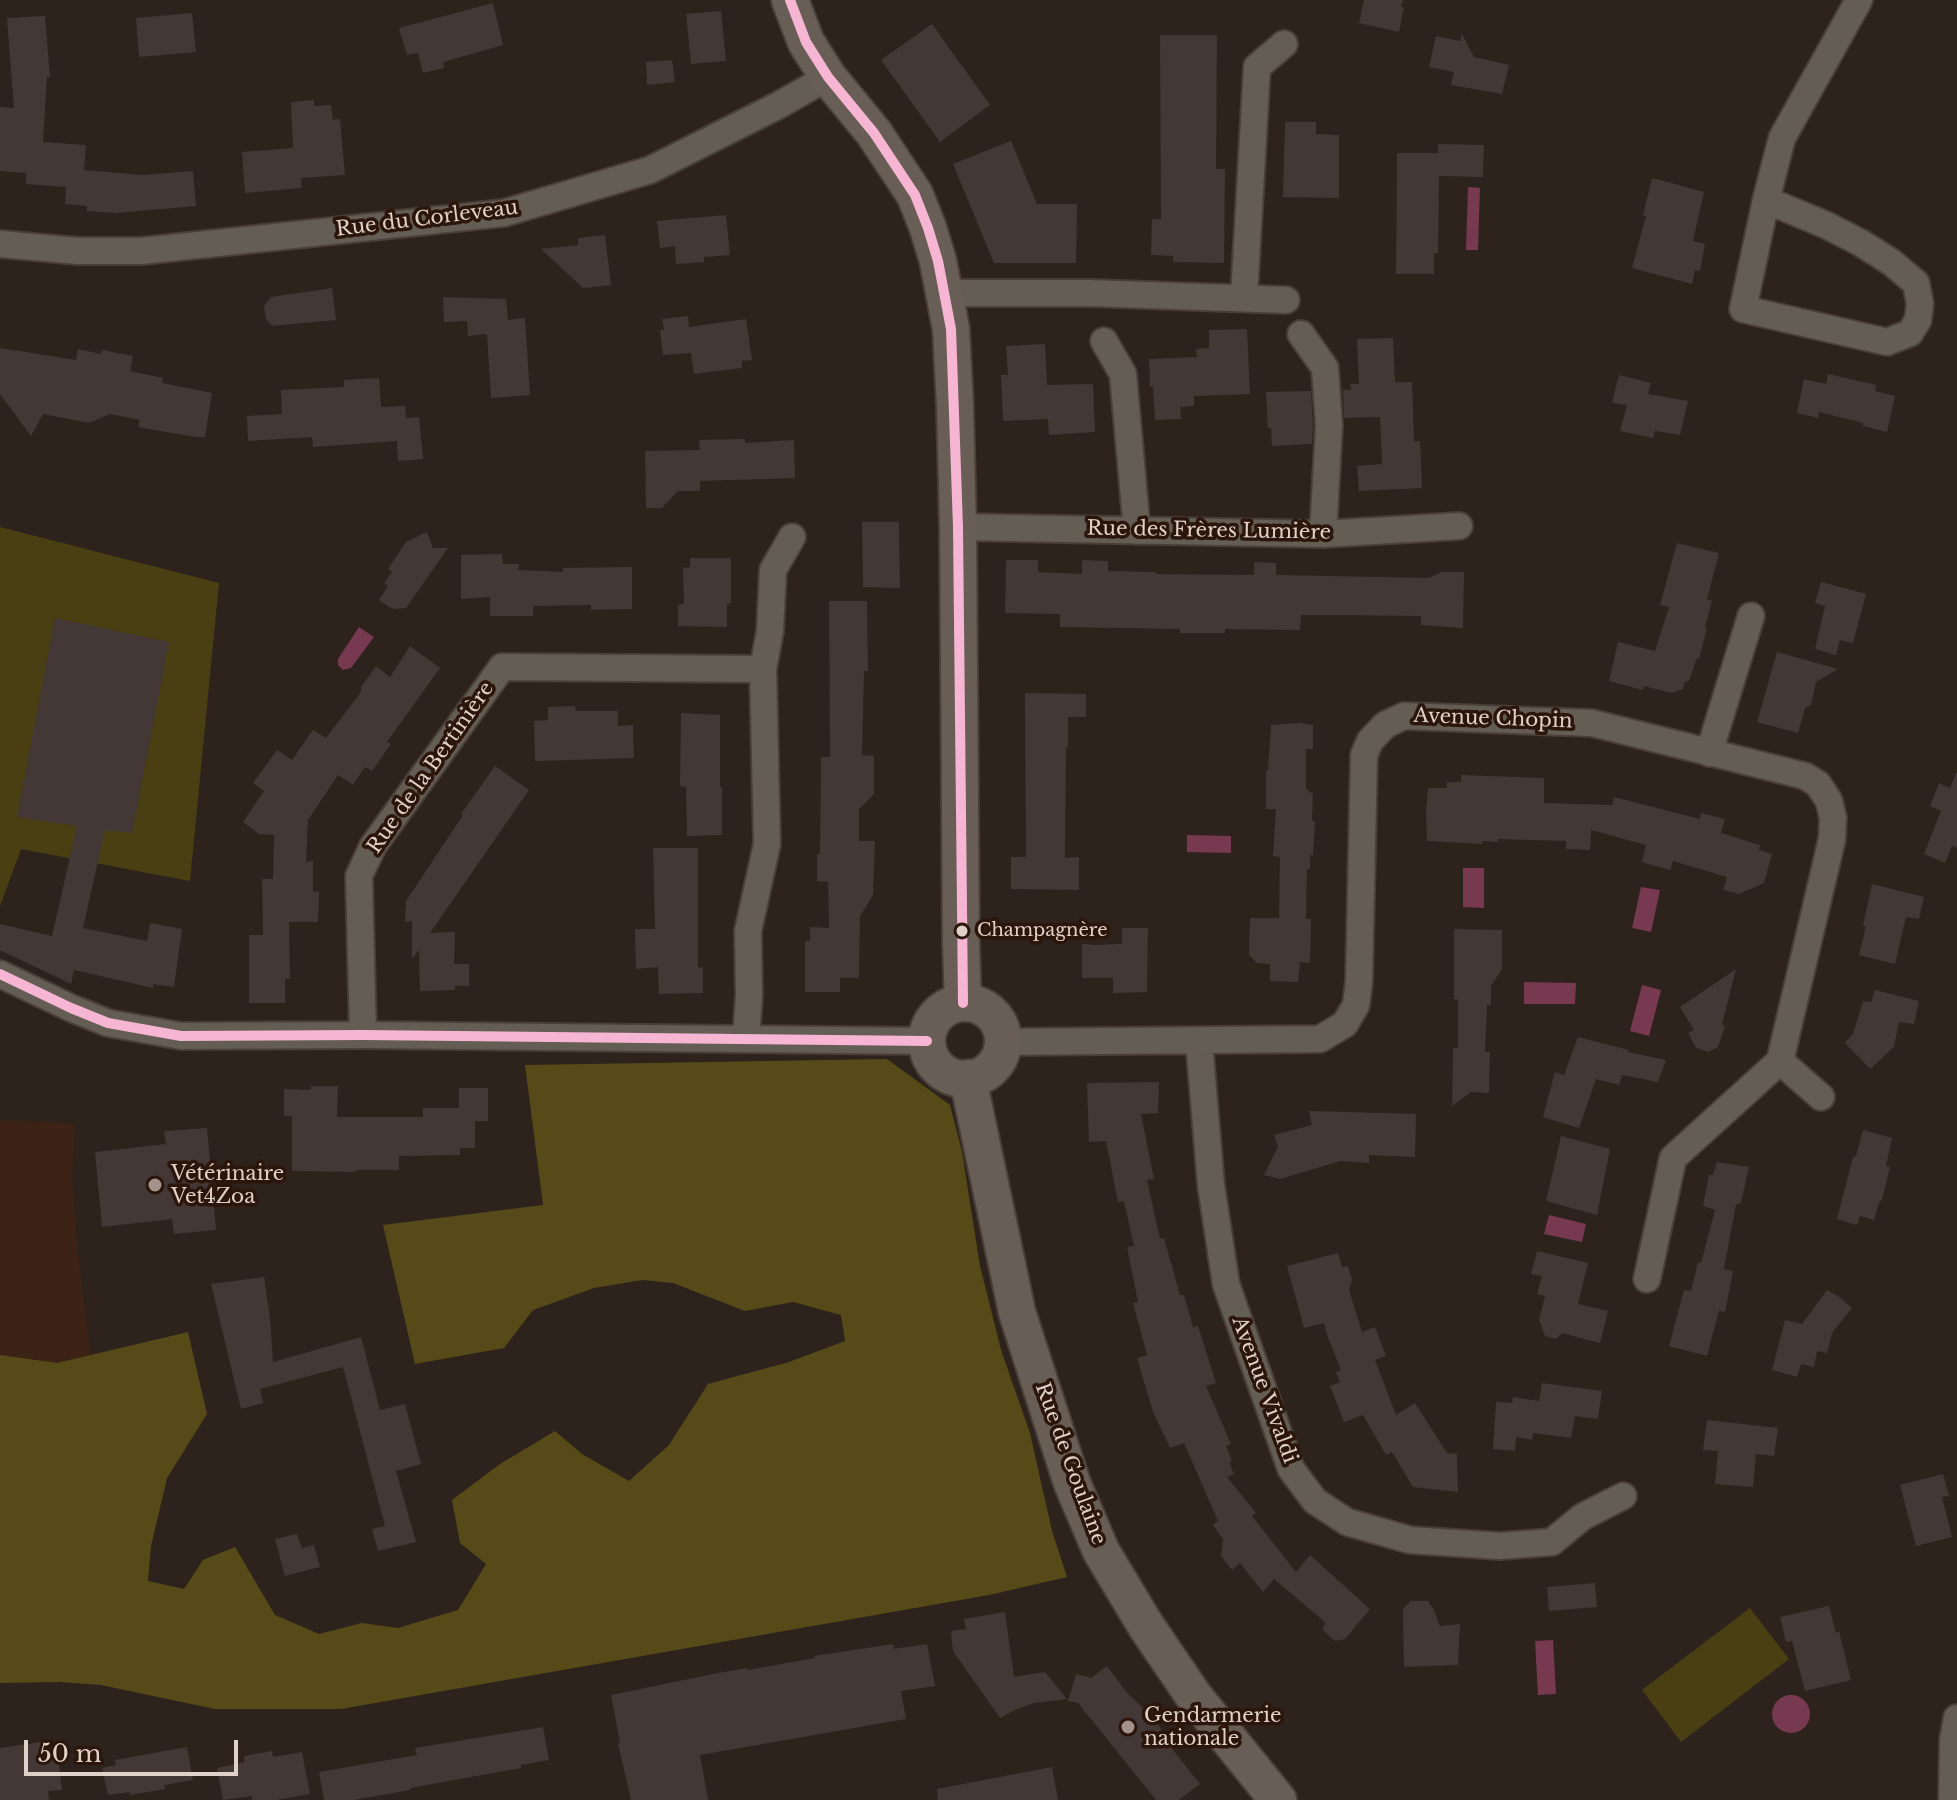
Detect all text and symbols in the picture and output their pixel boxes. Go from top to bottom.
street label: Rue du Corleveau [335,196,519,242]
street label: Rue des Frères Lumière [1087,517,1331,545]
street label: Rue de la Bertinière [363,678,499,858]
street label: Avenue Chopin [1413,704,1573,734]
place label: Champagnère [977,920,1107,942]
marker: Champagnère [954,923,970,939]
place label: Vétérinaire Vet4Zoa [171,1162,284,1209]
marker: Vétérinaire Vet4Zoa [146,1176,164,1194]
street label: Avenue Vivaldi [1226,1314,1302,1466]
street label: Rue de Goulaine [1030,1380,1110,1548]
place label: Gendarmerie nationale [1144,1704,1281,1751]
marker: Gendarmerie nationale [1119,1718,1137,1736]
scale bar [28,1724,242,1774]
text: 50 m [38,1739,101,1768]

